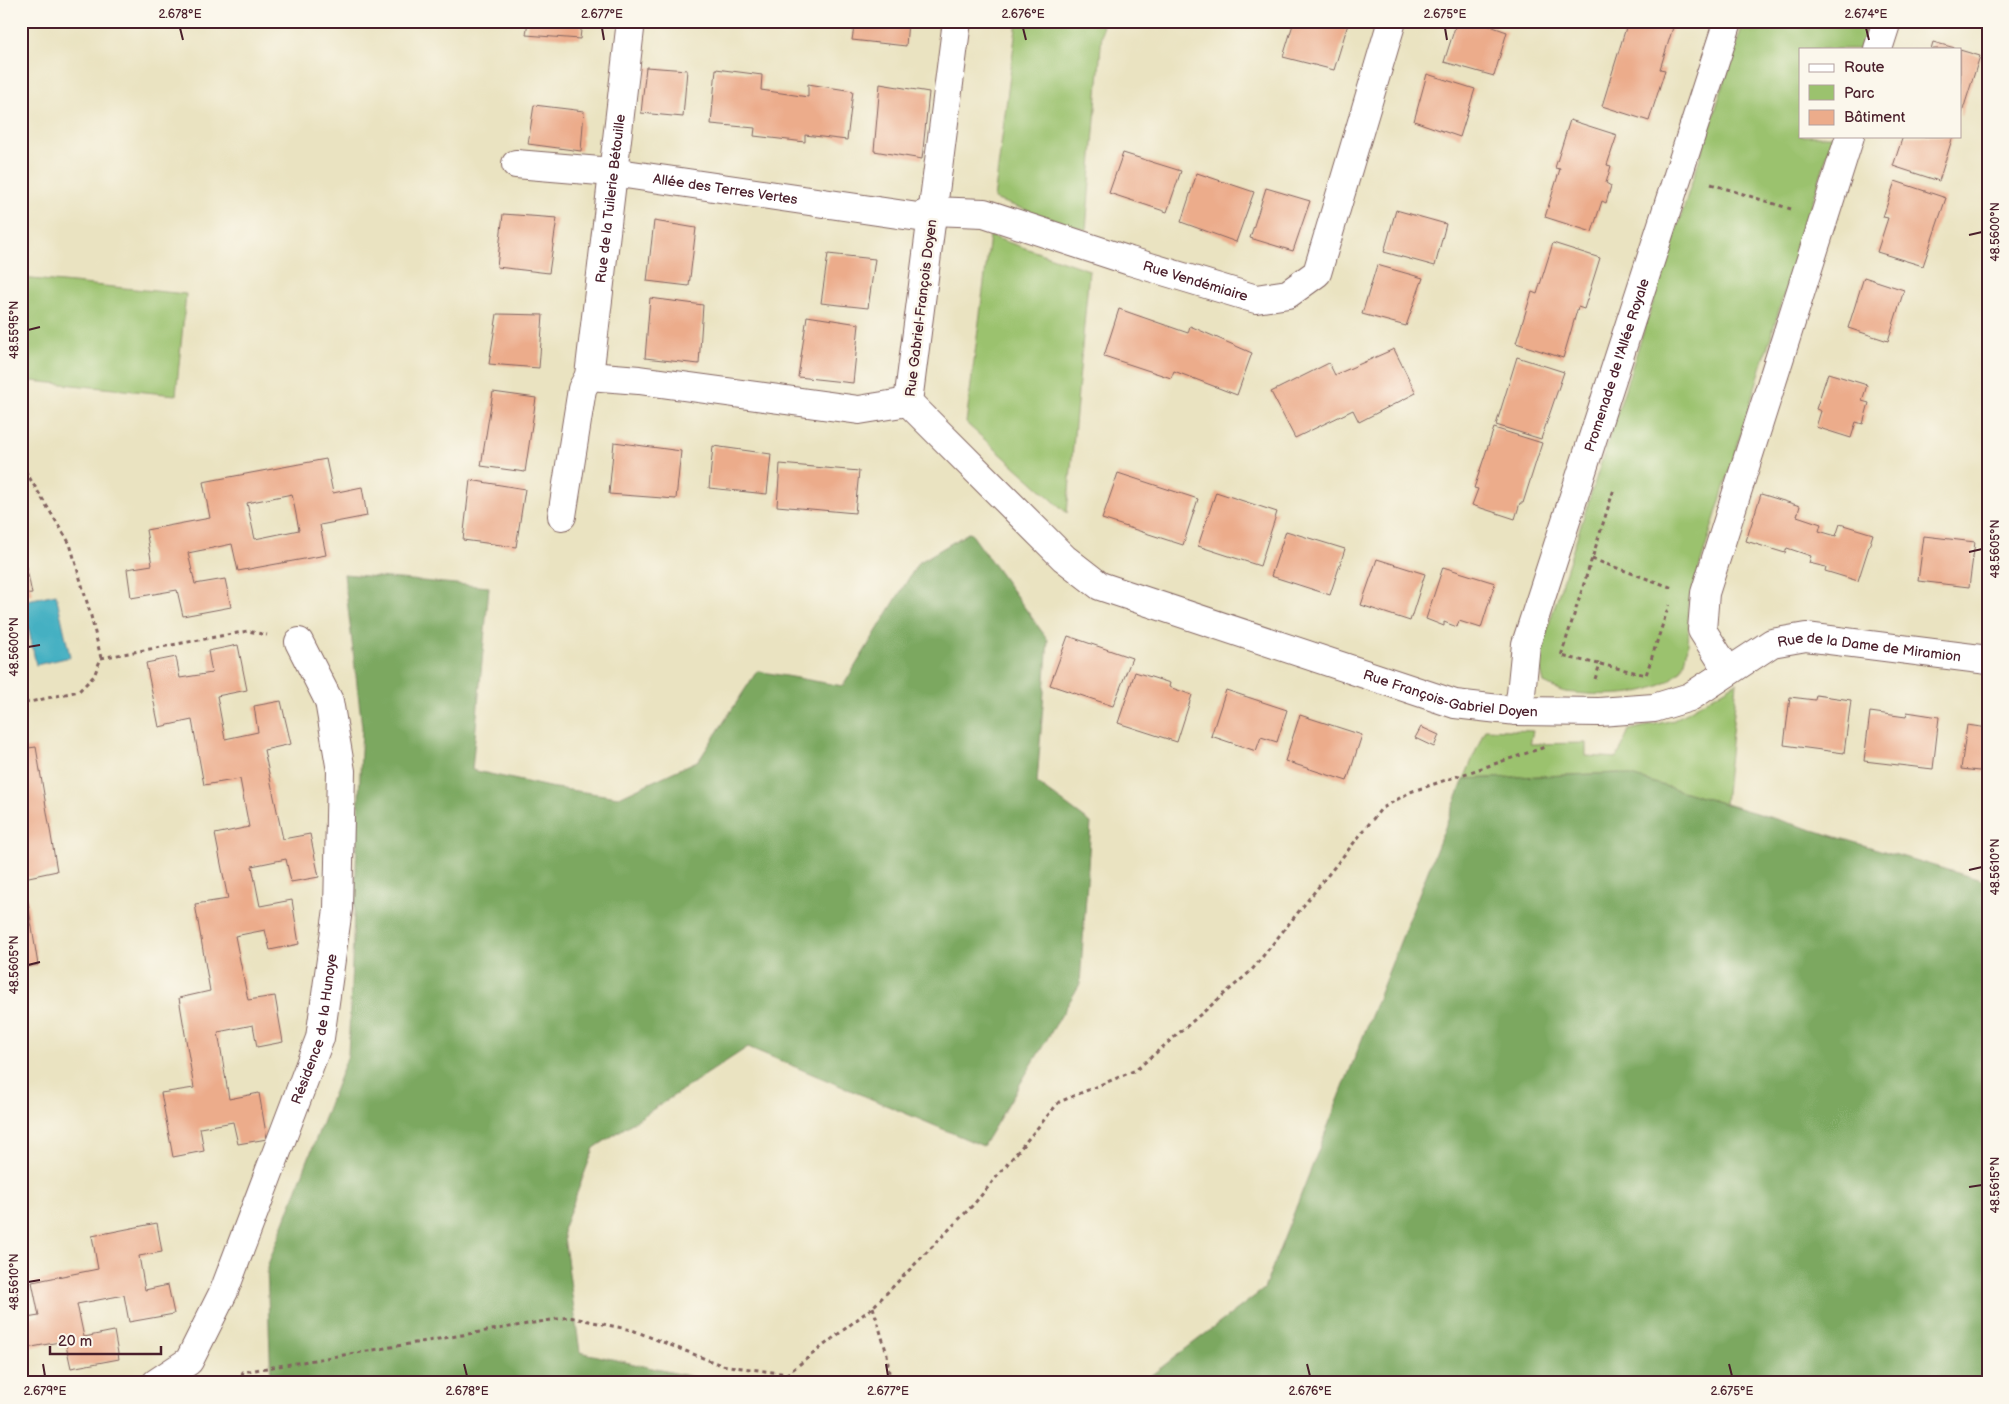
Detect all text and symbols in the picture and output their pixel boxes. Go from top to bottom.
text: 2.678°E [158,7,202,22]
text: 2.677°E [581,7,623,22]
text: 2.676°E [1001,7,1045,22]
text: 2.675°E [1424,7,1466,22]
text: 2.674°E [1845,7,1888,22]
legend [1799,48,1962,138]
text: Route [1844,58,1885,77]
text: Parc [1844,84,1874,103]
text: Bâtiment [1844,108,1906,127]
street label: Rue de la Tuilerie Bétouille [592,113,628,284]
street label: Allée des Terres Vertes [652,170,799,208]
text: 48.5600°N [1988,202,2003,262]
street label: Rue Gabriel-François Doyen [902,218,940,398]
street label: Rue Vendémiaire [1141,257,1250,305]
street label: Promenade de l'Allée Royale [1580,276,1652,454]
text: 48.5595°N [7,301,22,359]
text: 48.5605°N [1988,519,2003,579]
text: 48.5600°N [7,617,22,677]
street label: Rue de la Dame de Miramion [1776,628,1962,665]
street label: Rue François-Gabriel Doyen [1361,666,1538,720]
text: 48.5610°N [1988,838,2003,896]
text: 48.5605°N [7,935,22,995]
street label: Résidence de la Hunoye [287,953,340,1106]
text: 48.5615°N [1988,1157,2003,1213]
text: 48.5610°N [7,1253,22,1311]
scale bar [50,1324,161,1356]
text: 20 m [58,1332,92,1351]
text: 2.679°E [23,1384,67,1399]
text: 2.678°E [445,1384,489,1399]
text: 2.677°E [867,1384,909,1399]
text: 2.676°E [1288,1384,1332,1399]
text: 2.675°E [1711,1384,1753,1399]

